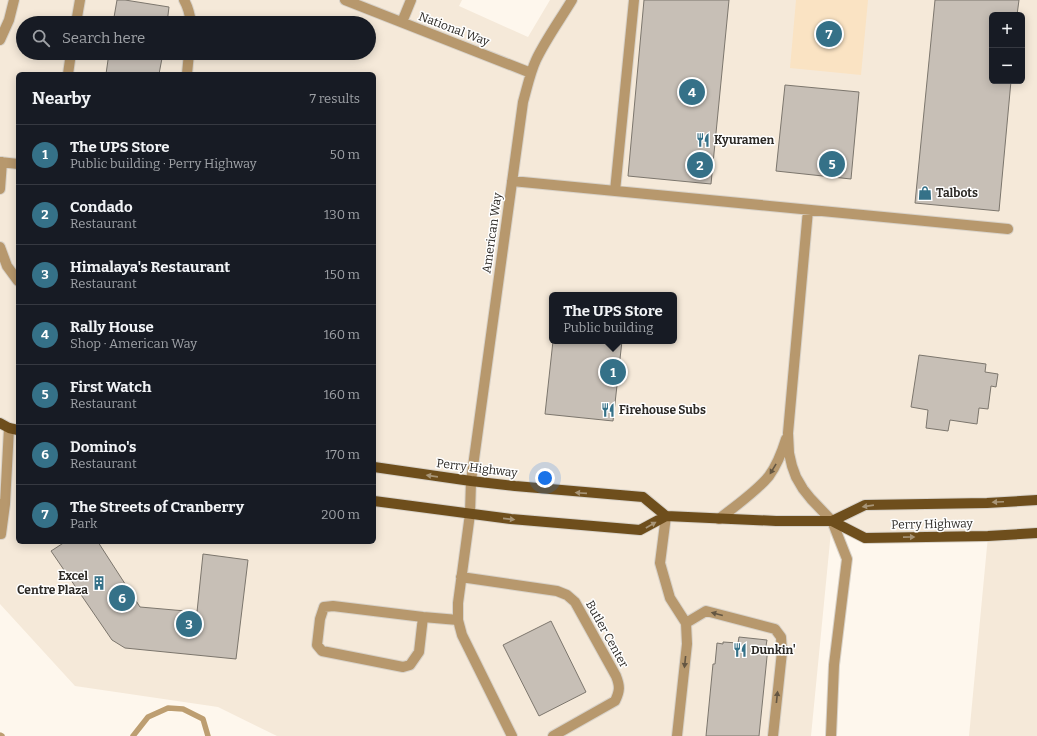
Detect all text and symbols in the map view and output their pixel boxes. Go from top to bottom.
street label: National Way [417,9,492,49]
map controls [989,12,1025,84]
button: + [989,12,1025,48]
search box [16,16,376,60]
pin: 7 [816,19,842,49]
icon: search [30,27,52,49]
text: Search here [62,29,145,47]
button: − [989,48,1025,84]
pin: 4 [679,77,705,107]
text: Nearby [32,88,91,109]
text: 7 results [310,91,360,106]
restaurant icon: Kyuramen [695,132,711,148]
place label: Kyuramen [714,133,775,147]
text: The UPS Store [70,138,170,156]
text: 1 [42,147,48,162]
text: 50 m [330,147,360,162]
pin: 5 [819,149,845,179]
pin: 2 [687,150,713,180]
text: Public building · Perry Highway [70,156,257,171]
shop icon: Talbots [917,185,933,201]
place label: Talbots [936,186,978,200]
street label: American Way [479,191,505,274]
text: Condado [70,198,133,216]
text: 2 [41,207,49,222]
text: 130 m [324,207,360,222]
text: Restaurant [70,216,137,231]
text: Himalaya's Restaurant [70,258,230,276]
text: 3 [41,267,49,282]
text: 150 m [324,267,360,282]
text: Restaurant [70,276,137,291]
popup [549,292,677,344]
text: The UPS Store [563,302,663,320]
text: Rally House [70,318,154,336]
text: Public building [563,320,654,335]
text: 4 [41,327,49,342]
text: 160 m [324,327,360,342]
text: Shop · American Way [70,336,197,351]
pin: 1 [600,357,626,387]
text: First Watch [70,378,151,396]
text: 5 [41,387,49,402]
text: 160 m [324,387,360,402]
text: Restaurant [70,396,137,411]
restaurant icon: Firehouse Subs [600,402,616,418]
place label: Firehouse Subs [619,403,706,417]
text: Domino's [70,438,136,456]
text: 6 [41,447,49,462]
text: 170 m [325,447,360,462]
text: Restaurant [70,456,137,471]
street label: Perry Highway [436,456,519,480]
one-way arrow [769,464,777,474]
your location [535,468,555,488]
one-way arrow [426,473,439,479]
one-way arrow [575,489,587,496]
text: The Streets of Cranberry [70,498,244,516]
one-way arrow [991,499,1004,505]
one-way arrow [862,503,874,509]
text: 7 [42,507,49,522]
text: 200 m [321,507,360,522]
text: Park [70,516,97,531]
one-way arrow [503,516,515,522]
street label: Perry Highway [891,516,974,532]
one-way arrow [645,521,657,528]
one-way arrow [903,534,916,540]
place label: Excel Centre Plaza [17,569,88,597]
building icon: Excel Centre Plaza [91,575,107,591]
pin: 6 [109,583,135,613]
street label: Butler Center [583,598,632,671]
pin: 3 [176,609,202,639]
one-way arrow [711,611,723,617]
restaurant icon: Dunkin' [732,642,748,658]
place label: Dunkin' [751,643,796,657]
one-way arrow [681,656,688,668]
one-way arrow [774,691,780,703]

